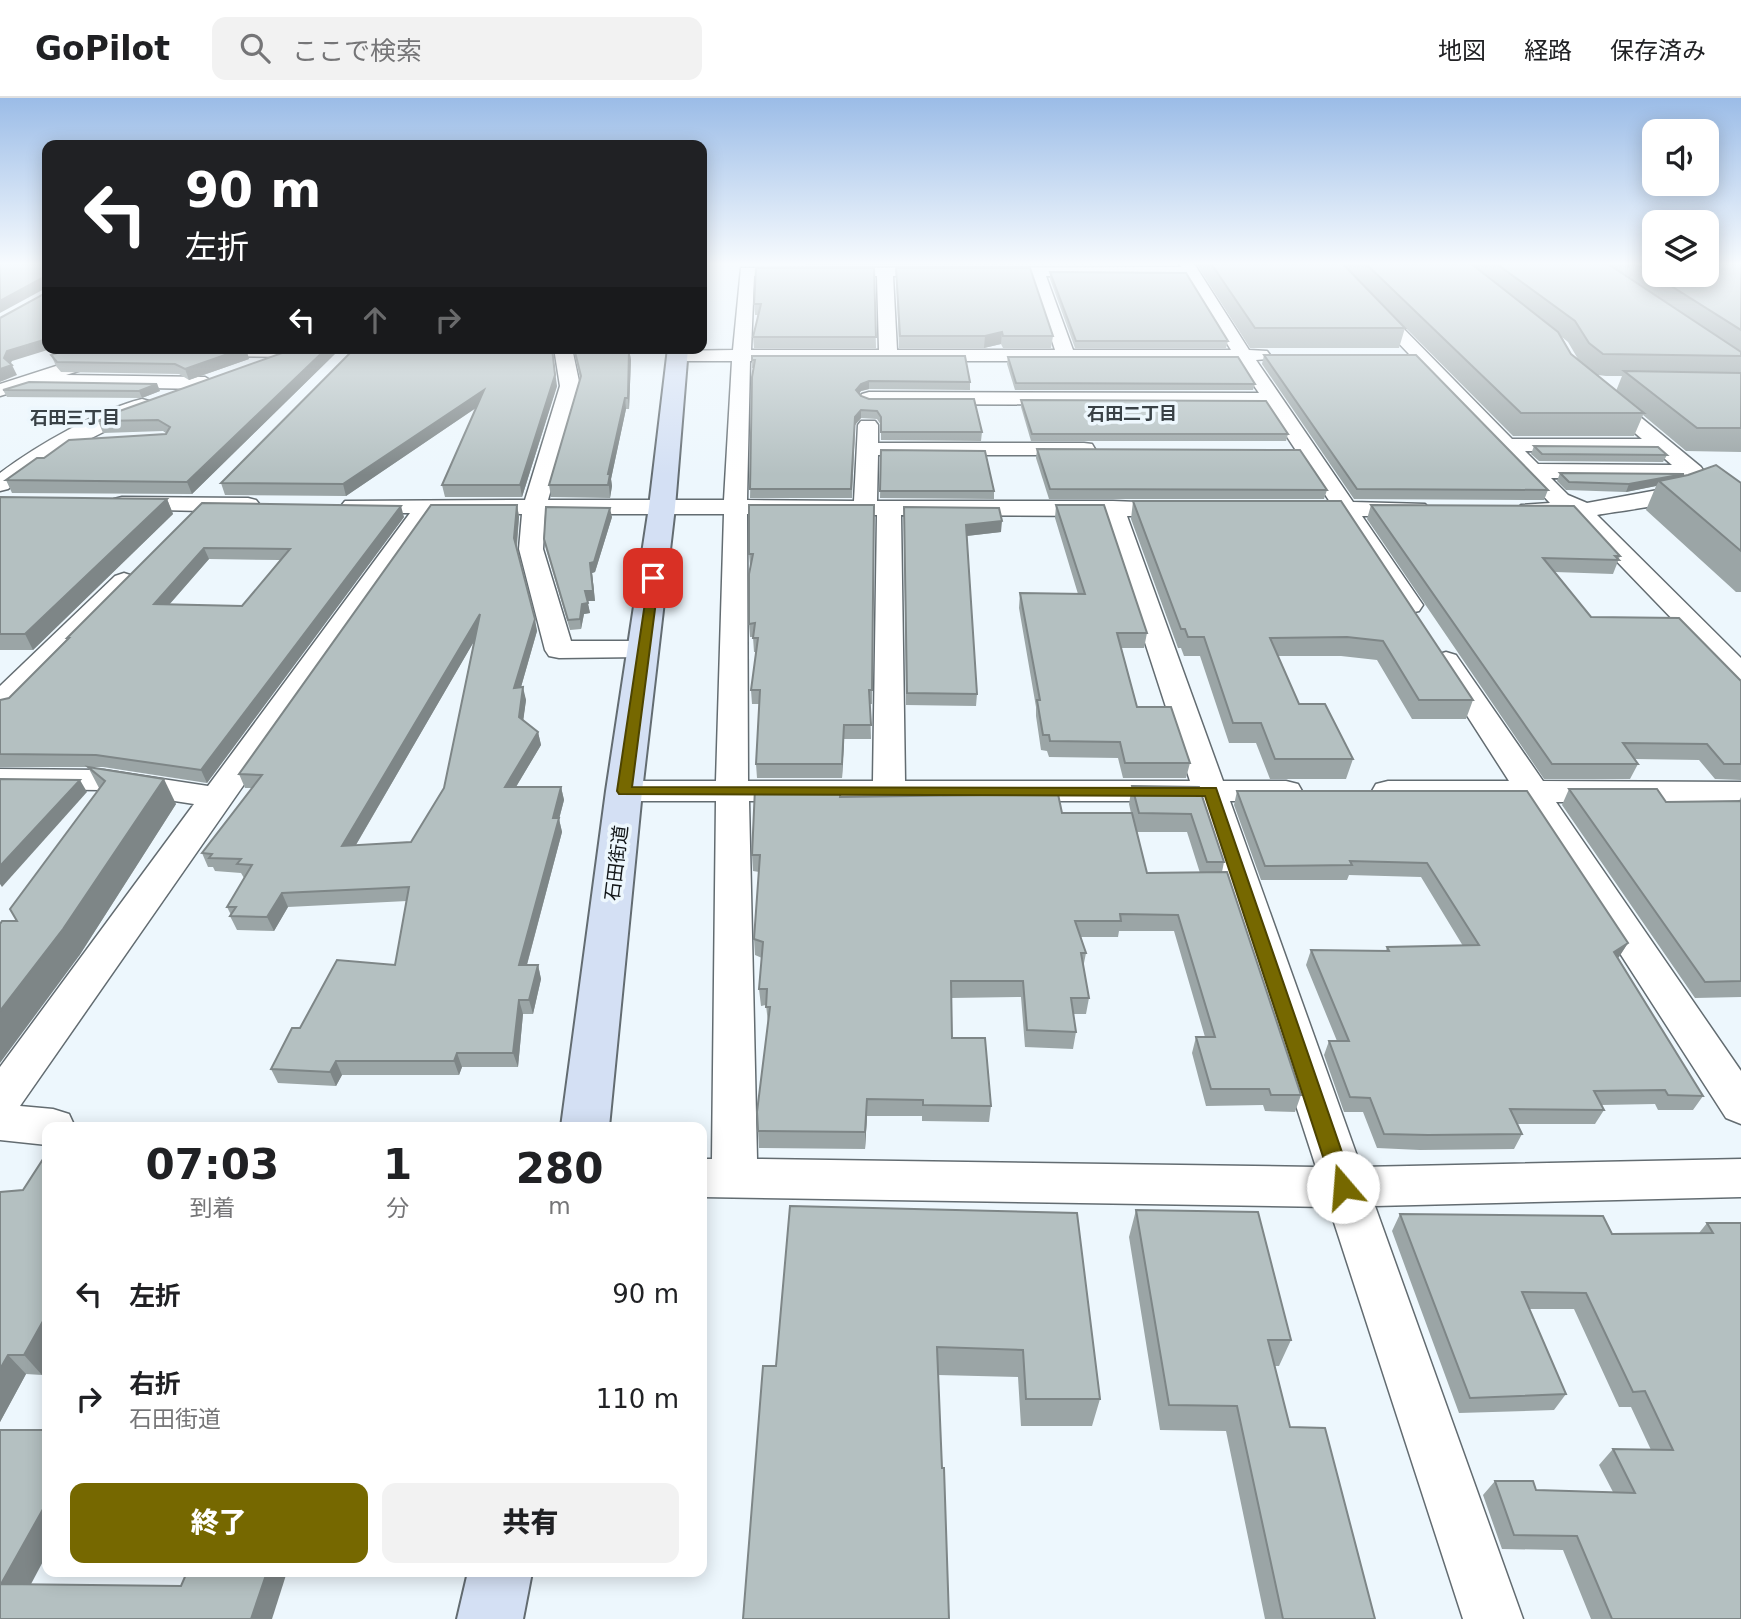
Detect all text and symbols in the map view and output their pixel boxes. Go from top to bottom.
search box [212,17,702,80]
text: GoPilot [35,29,170,68]
icon: search [236,29,274,67]
text: ここで検索 [292,36,422,66]
text: 地図 [1438,37,1486,65]
text: 経路 [1524,37,1572,65]
text: 保存済み [1610,37,1706,65]
map controls [1642,119,1719,287]
button: sound [1642,119,1719,196]
text: 90 m [185,162,321,219]
icon: left [70,168,161,259]
button: layers [1642,210,1719,287]
text: 左折 [185,228,249,266]
icon: left [283,301,321,339]
icon: ahead [356,301,394,339]
icon: right [429,301,467,339]
district label: 石田二丁目 [1087,403,1177,424]
district label: 石田三丁目 [30,407,120,428]
pin [623,548,683,608]
icon: arrive [634,559,672,597]
street label: 石田街道 [600,824,632,902]
text: 07:03 [146,1140,279,1189]
text: 1 [383,1140,412,1189]
text: 280 [516,1144,603,1193]
position arrow [1306,1150,1380,1224]
text: m [548,1193,571,1219]
text: 到着 [189,1195,235,1221]
text: 分 [386,1195,409,1221]
icon: left [70,1275,108,1313]
text: 90 m [612,1279,679,1309]
text: 左折 [129,1281,181,1311]
text: 右折 [129,1369,181,1399]
icon: right [70,1380,108,1418]
text: 110 m [596,1384,679,1414]
text: 石田街道 [129,1406,221,1432]
button: 終了 [70,1483,368,1563]
button: 共有 [382,1483,679,1563]

